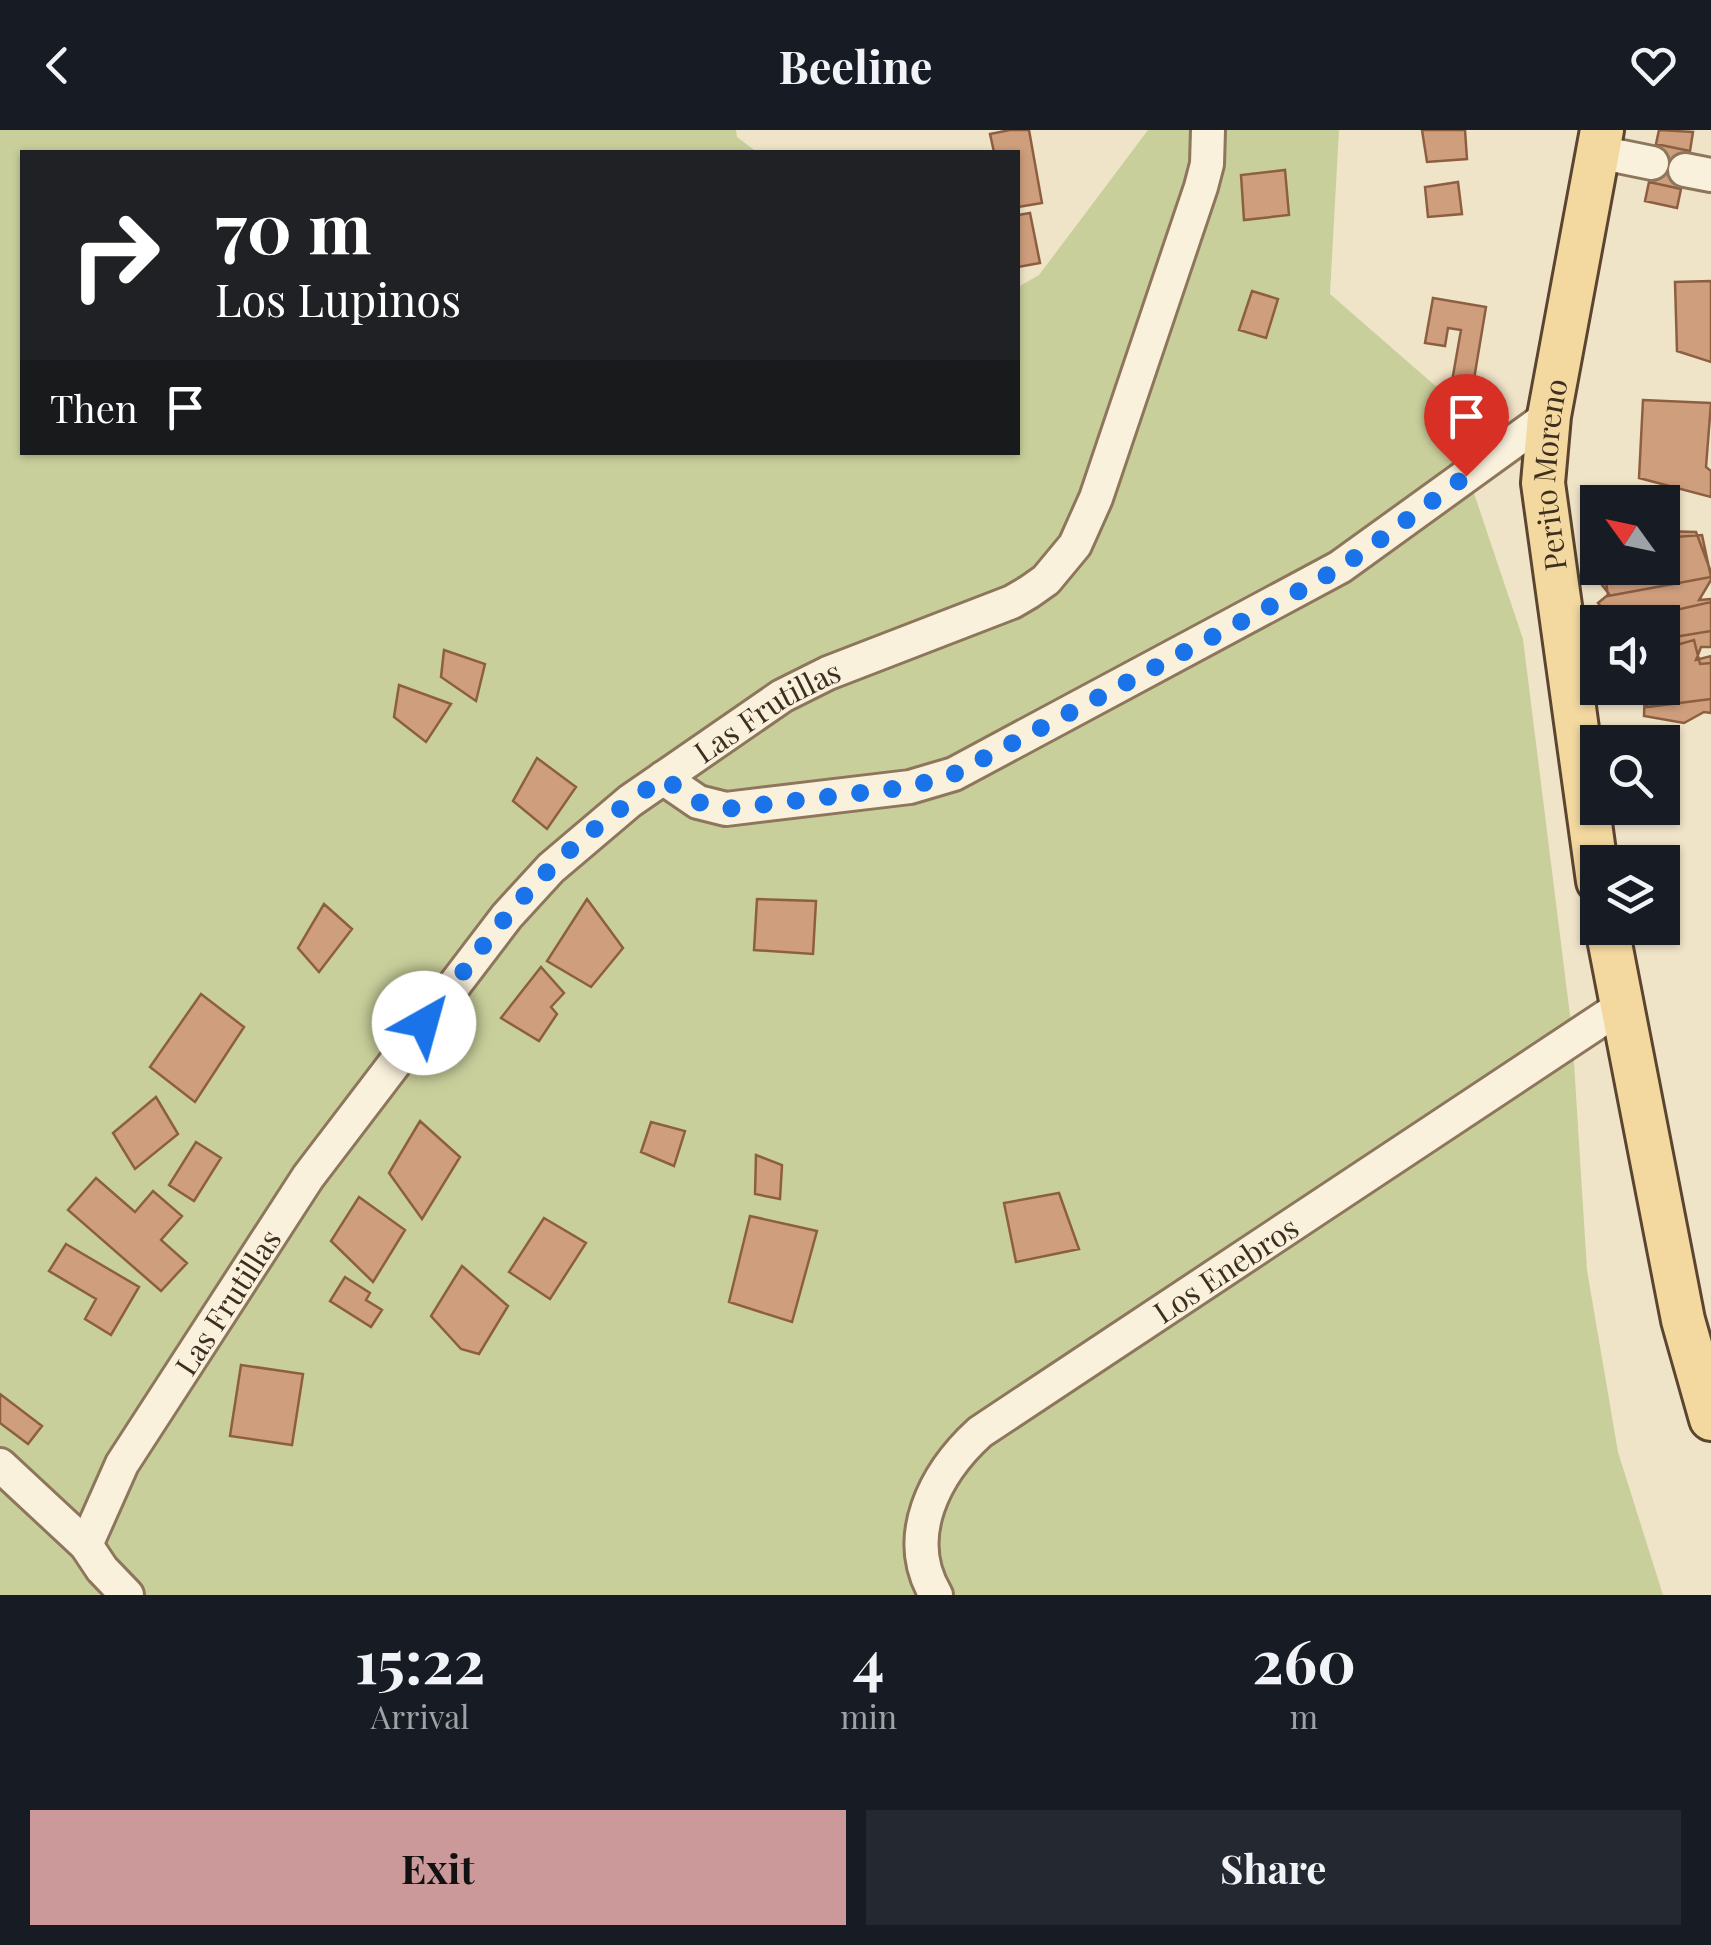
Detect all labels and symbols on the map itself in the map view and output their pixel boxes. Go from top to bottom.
pin [1424,374,1509,477]
street label: Perito Moreno [1523,375,1576,573]
north arrow [1580,485,1680,585]
street label: Las Frutillas [685,650,846,771]
position arrow [372,971,476,1075]
street label: Los Enebros [1145,1207,1306,1332]
street label: Las Frutillas [165,1221,289,1382]

